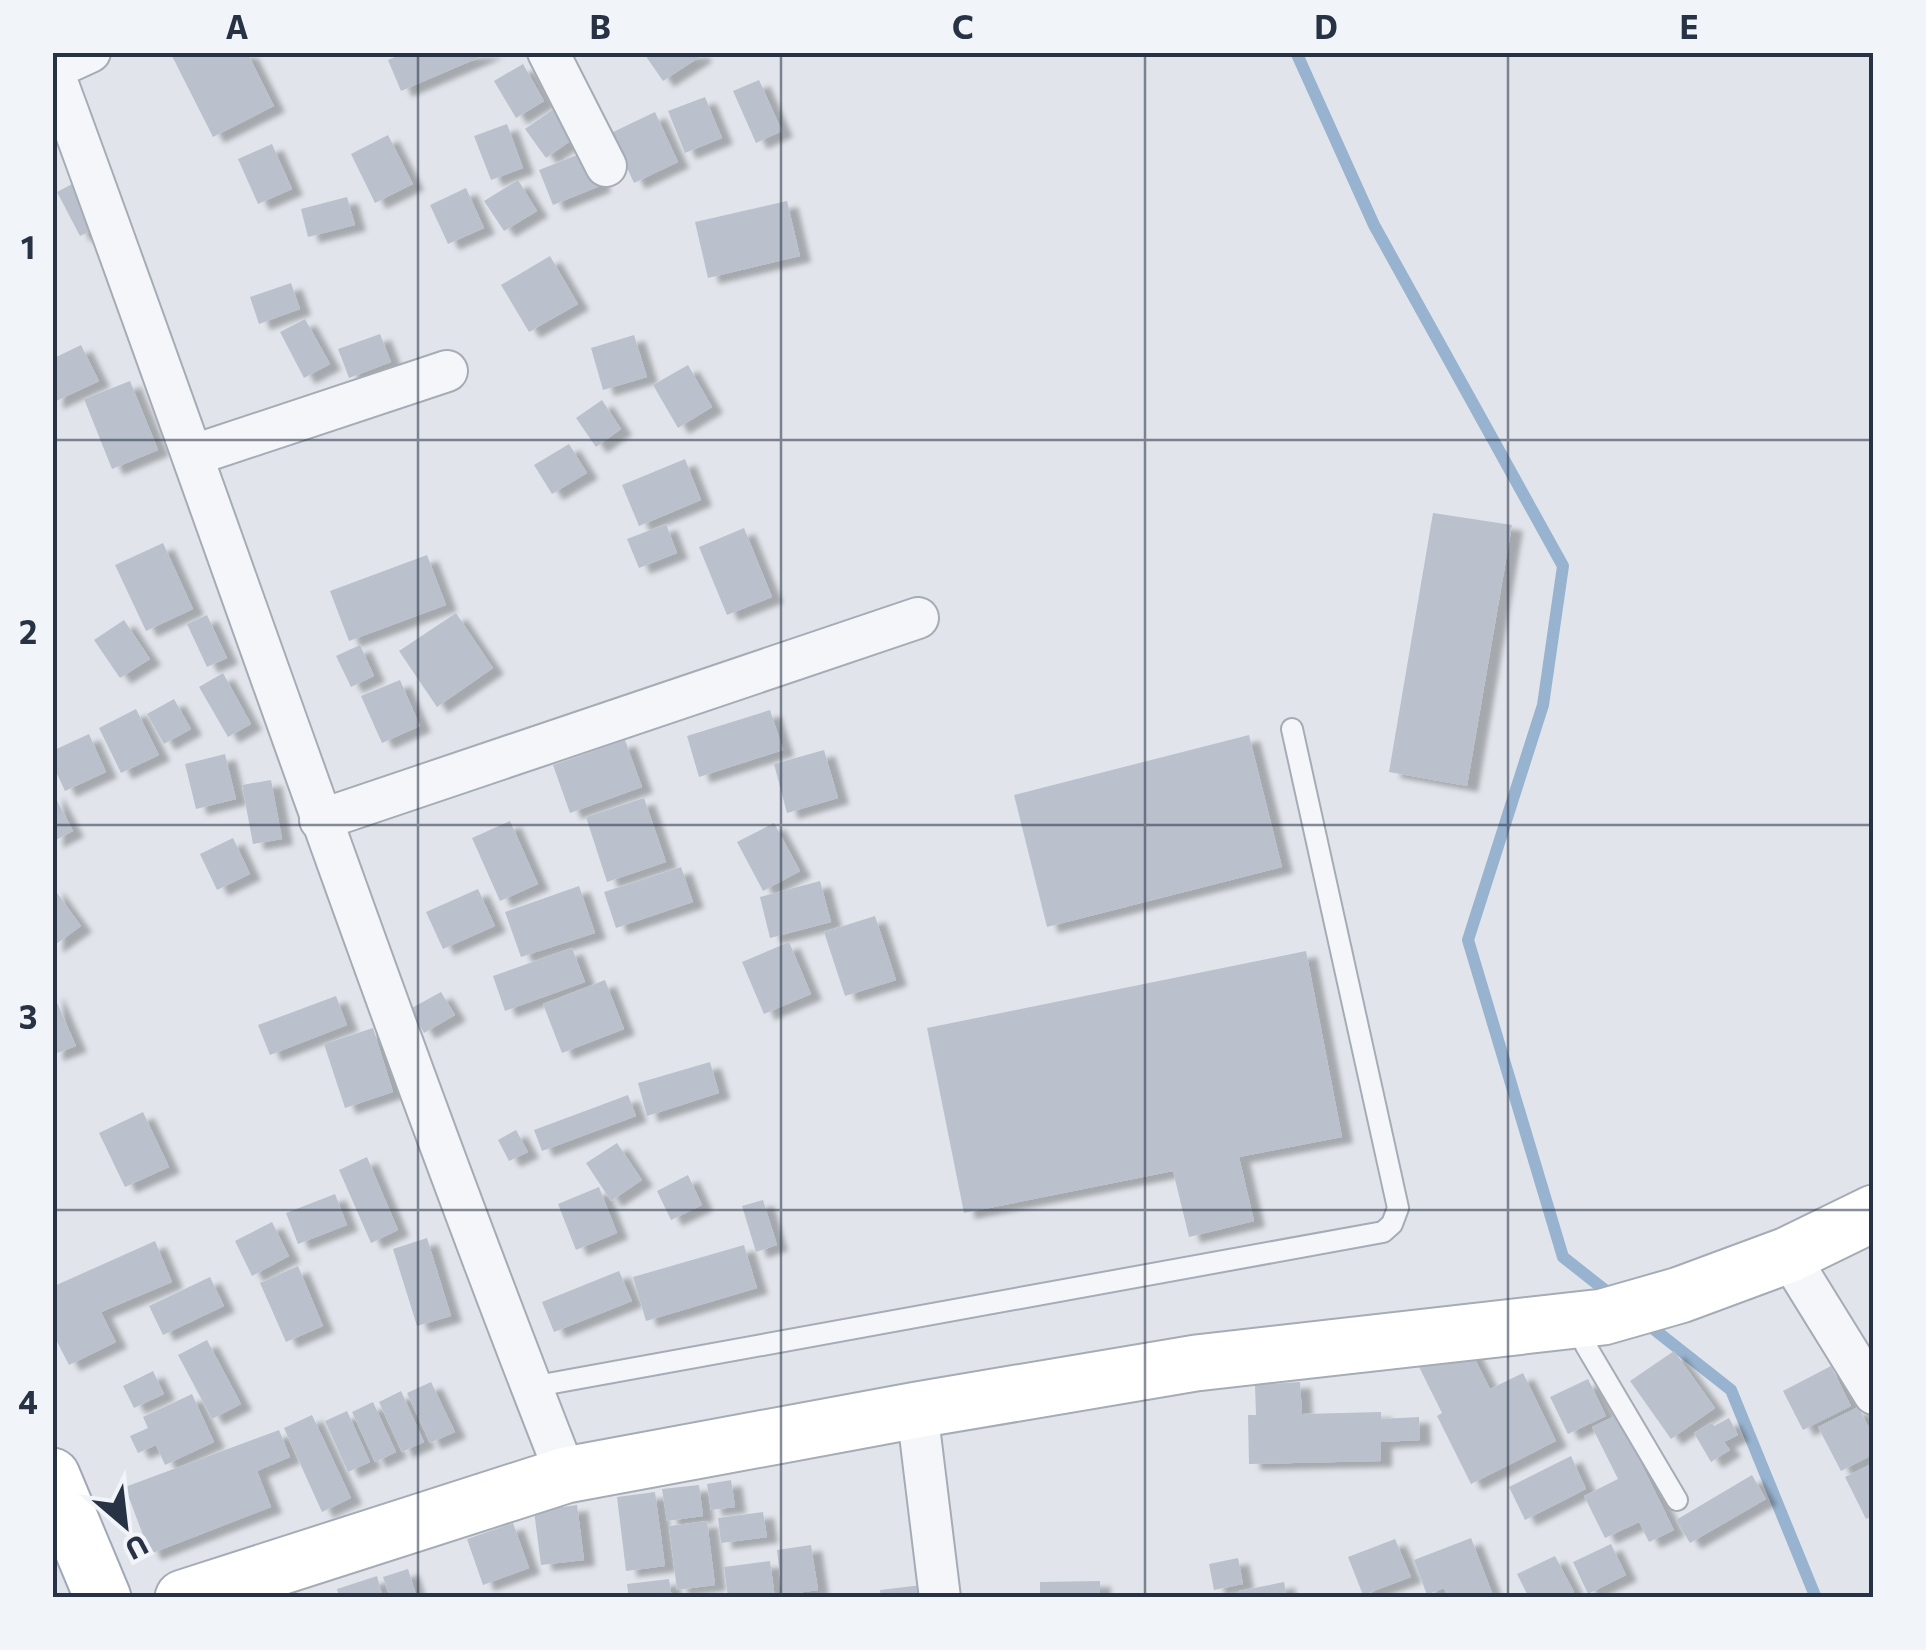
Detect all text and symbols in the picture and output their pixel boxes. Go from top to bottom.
text: A [226,6,249,46]
text: B [589,6,611,46]
text: C [952,6,974,46]
text: D [1314,6,1338,46]
text: E [1679,6,1699,46]
text: 1 [21,226,35,266]
text: 2 [19,611,37,651]
text: 3 [19,996,37,1036]
text: 4 [18,1381,38,1421]
north arrow [75,1475,175,1575]
text: U [120,1528,154,1568]

